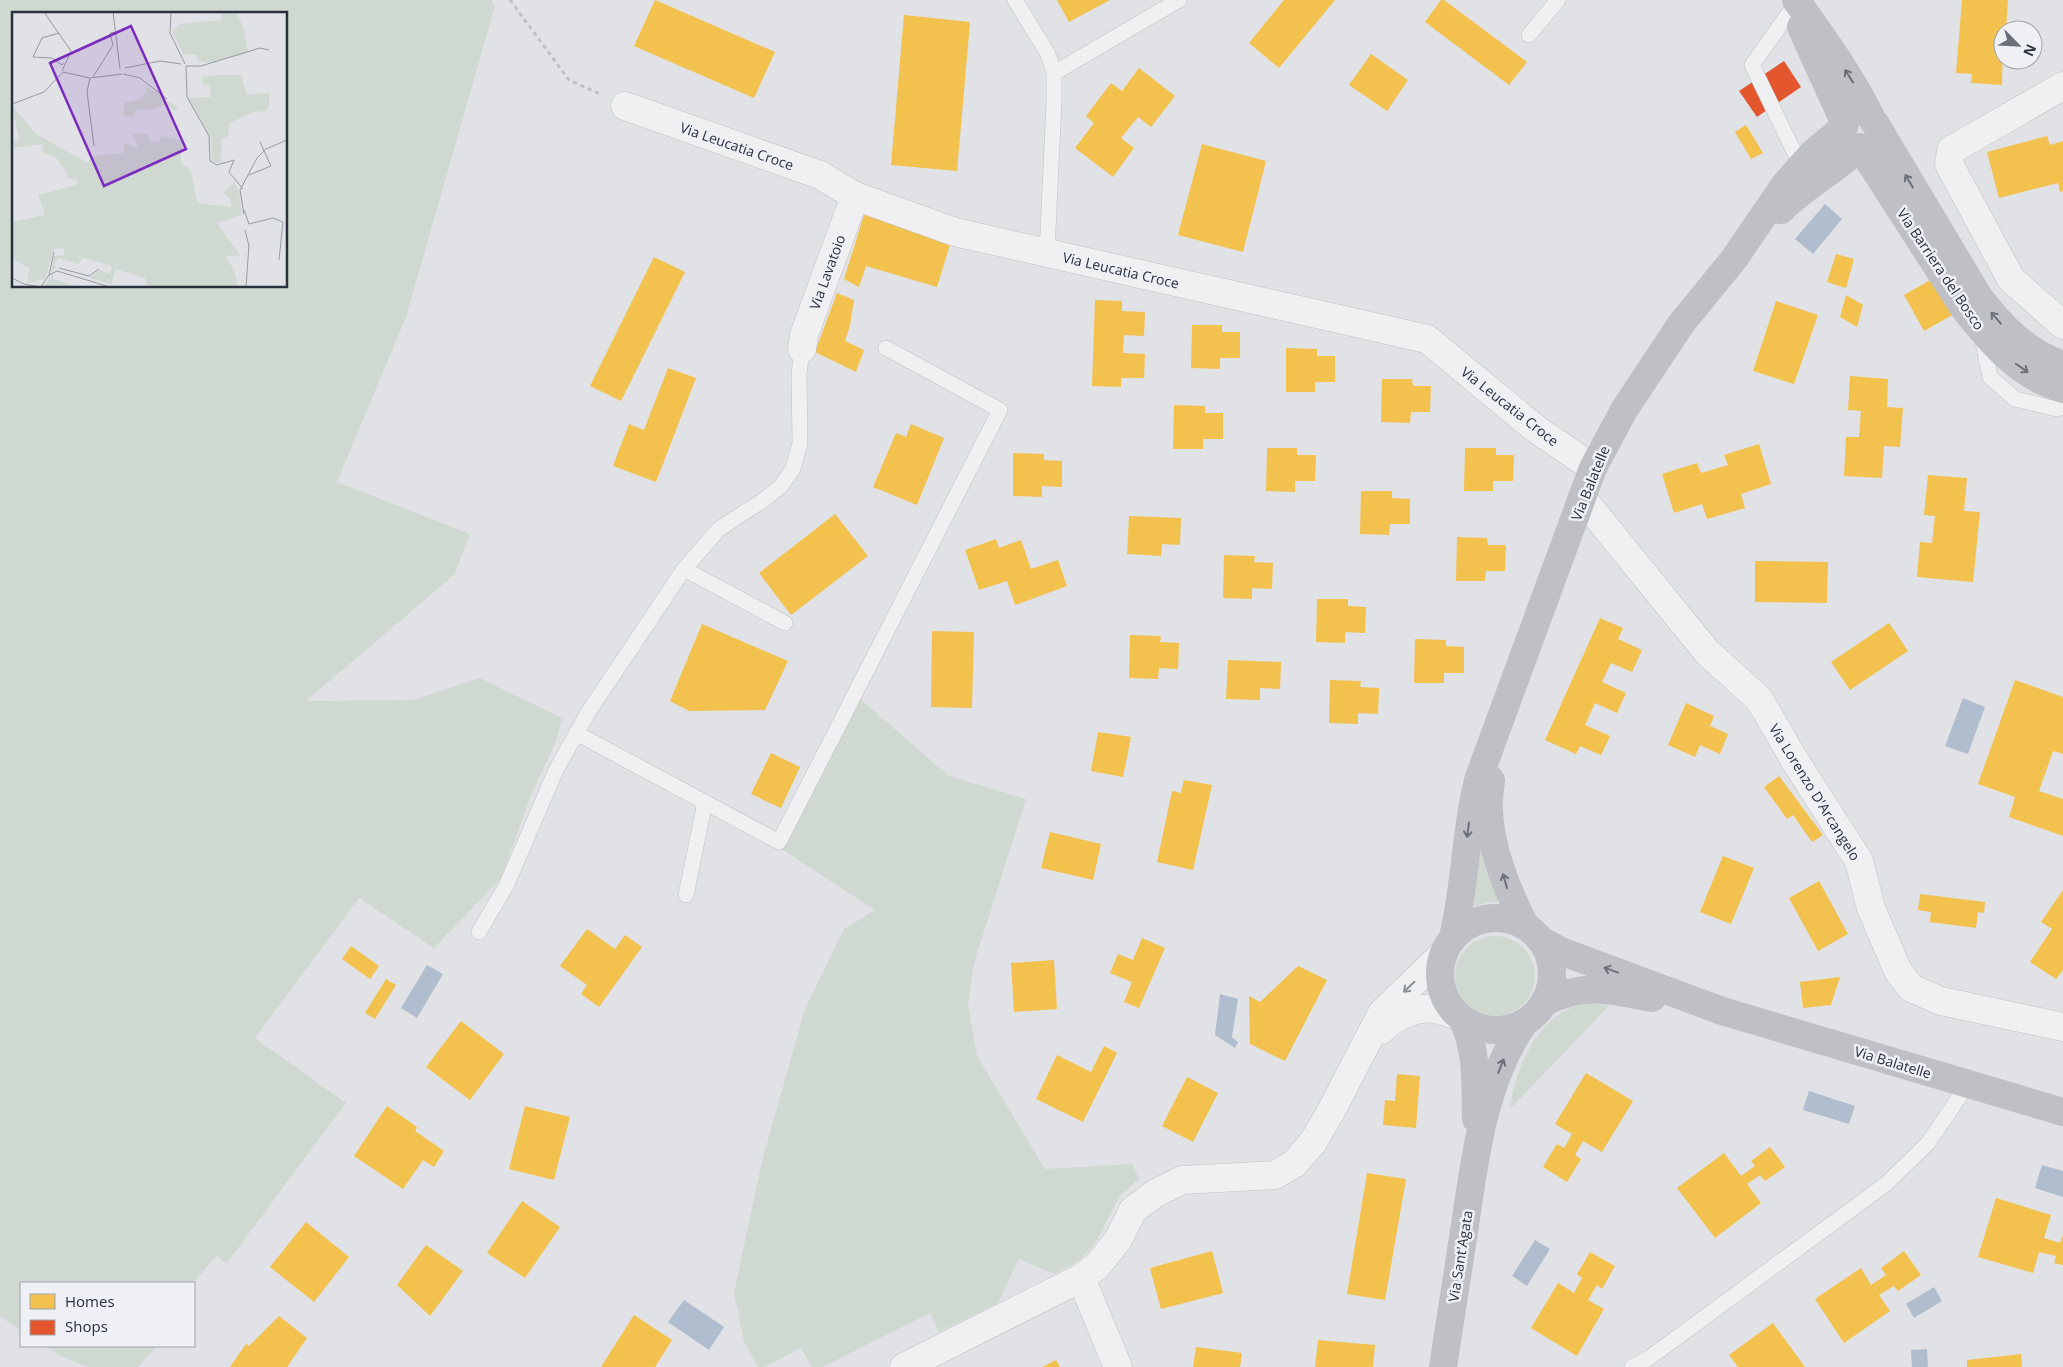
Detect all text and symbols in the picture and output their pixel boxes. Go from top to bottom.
inset map [12,12,288,288]
north arrow [1993,20,2043,70]
text: N [2019,41,2041,60]
one-way arrow [1844,70,1854,84]
street label: Via Leucatia Croce [678,118,796,174]
one-way arrow [1903,174,1913,188]
street label: Via Barriera del Bosco [1893,204,1989,334]
street label: Via Lavatoio [805,232,849,312]
street label: Via Leucatia Croce [1061,247,1181,293]
one-way arrow [1990,312,2001,325]
street label: Via Leucatia Croce [1457,362,1563,450]
one-way arrow [2015,363,2029,373]
street label: Via Balatelle [1566,443,1614,523]
street label: Via Lorenzo D'Arcangelo [1765,720,1865,864]
one-way arrow [1463,822,1473,838]
one-way arrow [1499,873,1509,889]
one-way arrow [1604,965,1619,974]
one-way arrow [1402,981,1415,993]
street label: Via Balatelle [1852,1041,1934,1083]
one-way arrow [1497,1059,1506,1074]
street label: Via Sant'Agata [1443,1209,1477,1303]
legend [20,1282,195,1347]
text: Homes [65,1291,115,1311]
text: Shops [65,1316,108,1336]

